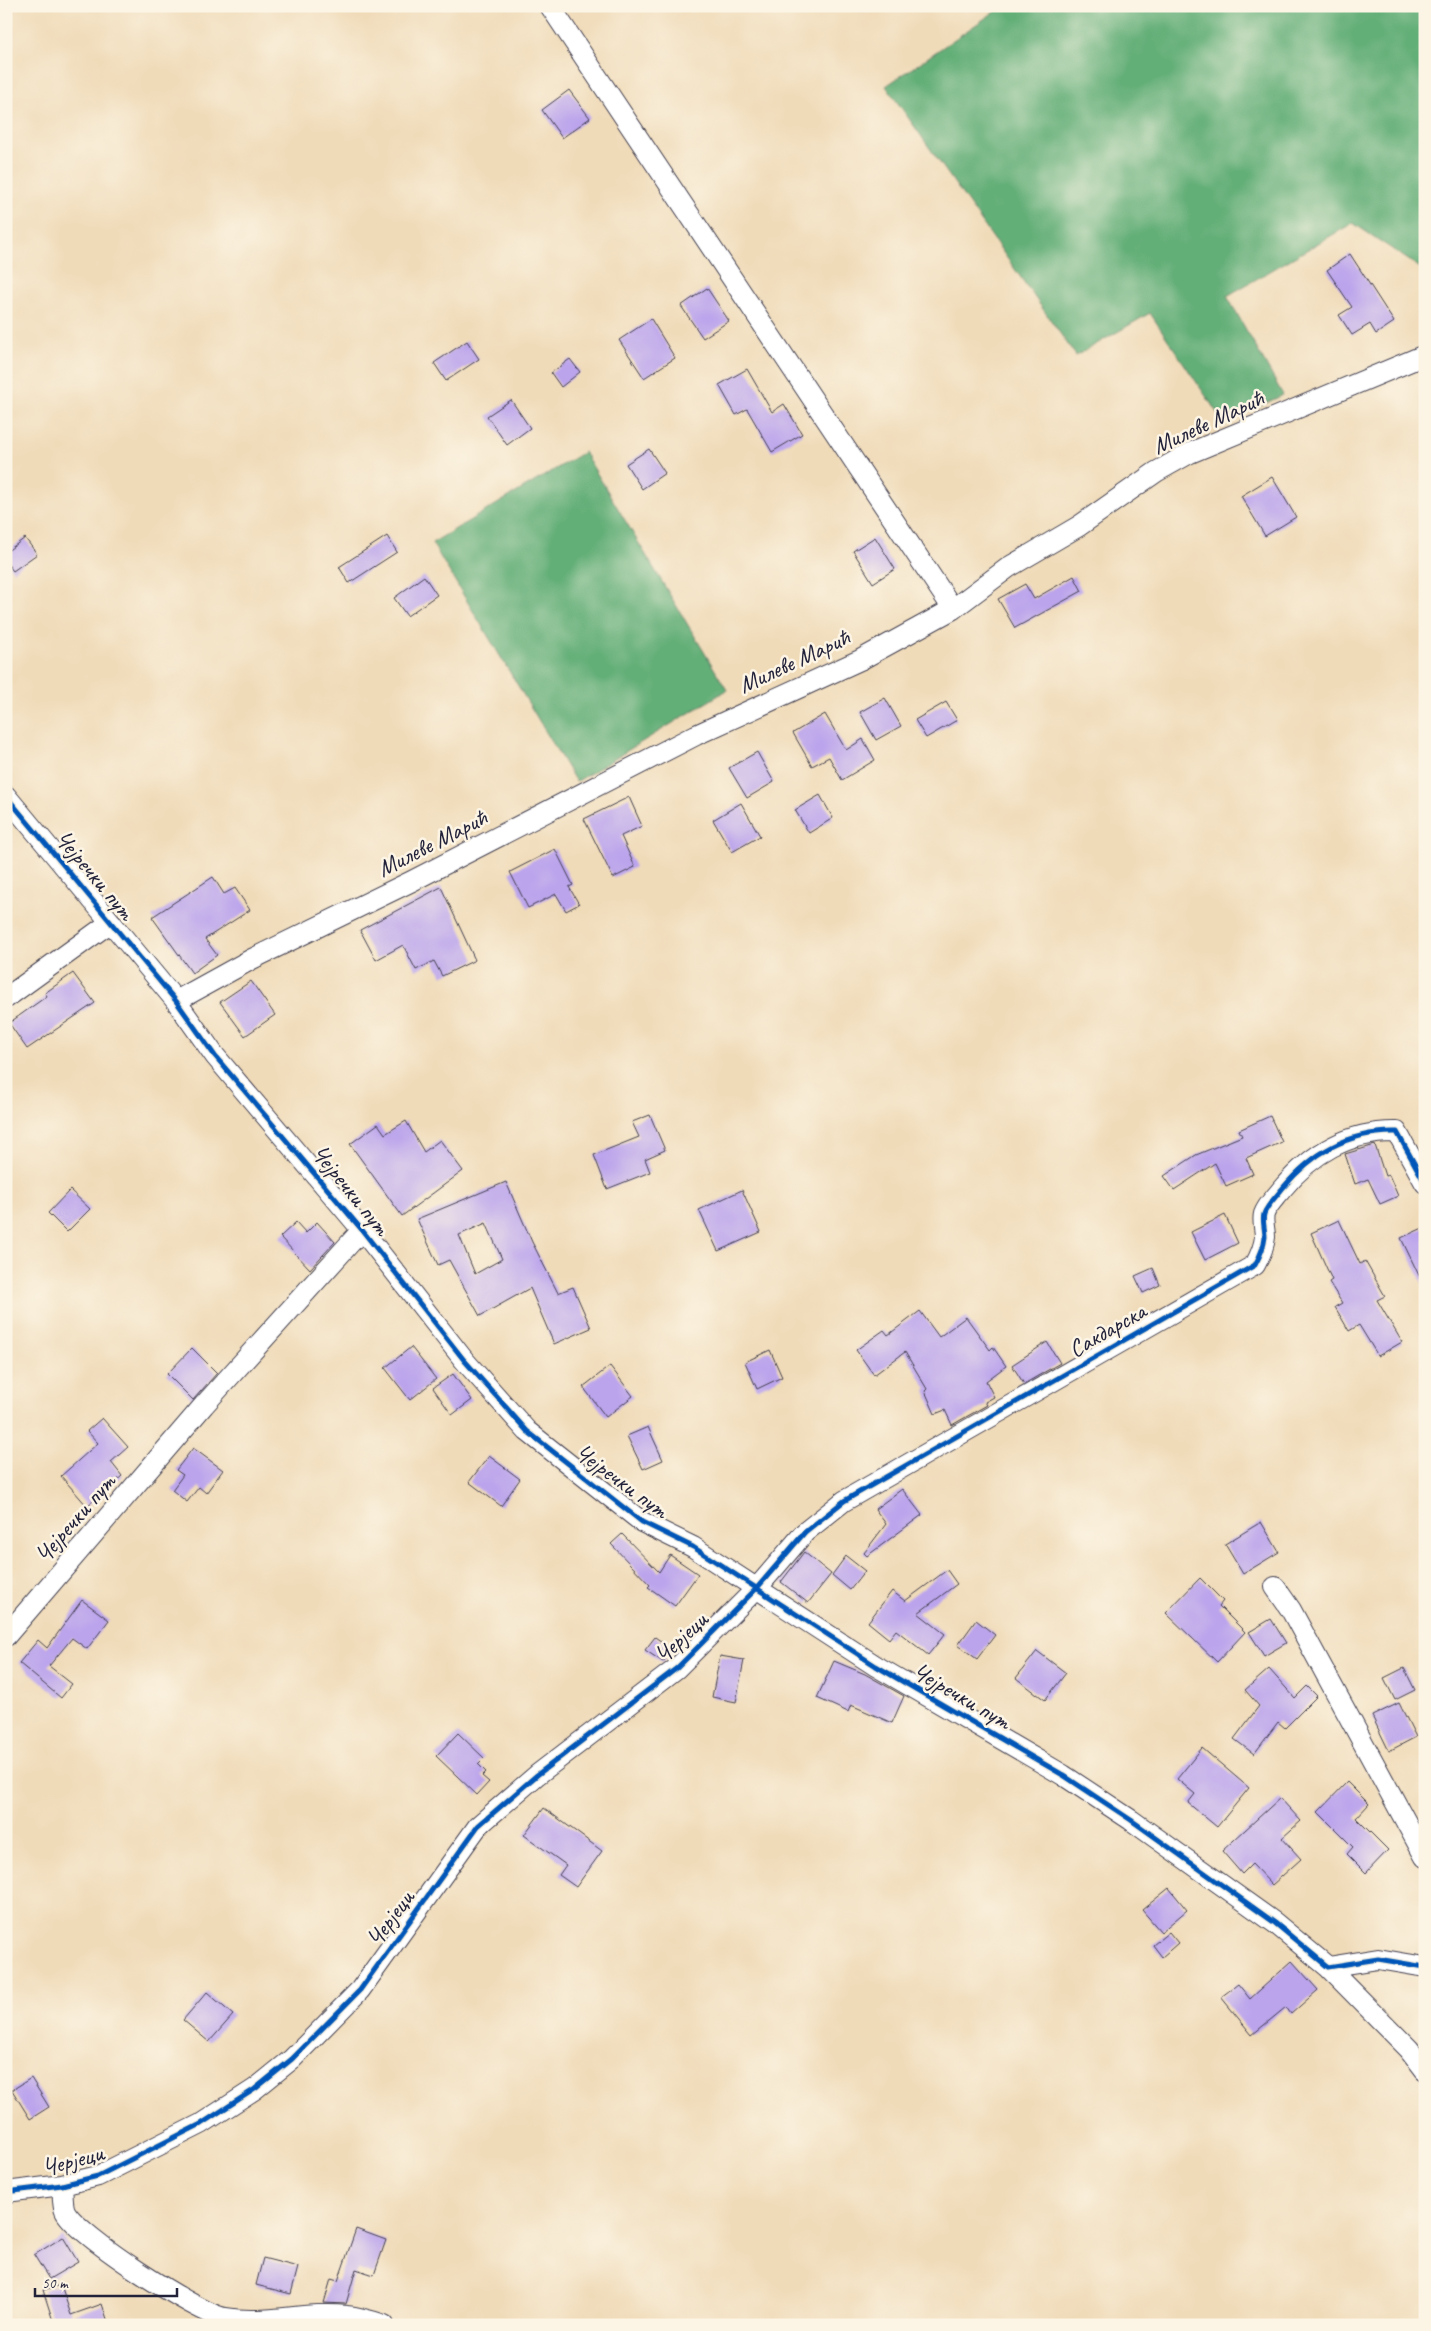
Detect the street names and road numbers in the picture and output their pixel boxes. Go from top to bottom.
street label: Милеве Мaрић [1148,382,1270,461]
street label: Милеве Мaрић [734,621,856,700]
street label: Милеве Мaрић [372,802,493,883]
street label: Чејречки пут [49,824,142,927]
street label: Чејречки пут [305,1138,398,1243]
street label: Сакдарска [1063,1295,1153,1364]
street label: Чејречки пут [569,1437,676,1526]
street label: Чејречки пут [28,1466,123,1569]
street label: Черјеци [648,1604,715,1669]
street label: Чејречки пут [908,1656,1018,1737]
street label: Черјеци [359,1883,421,1952]
street label: Черјеци [39,2137,108,2183]

